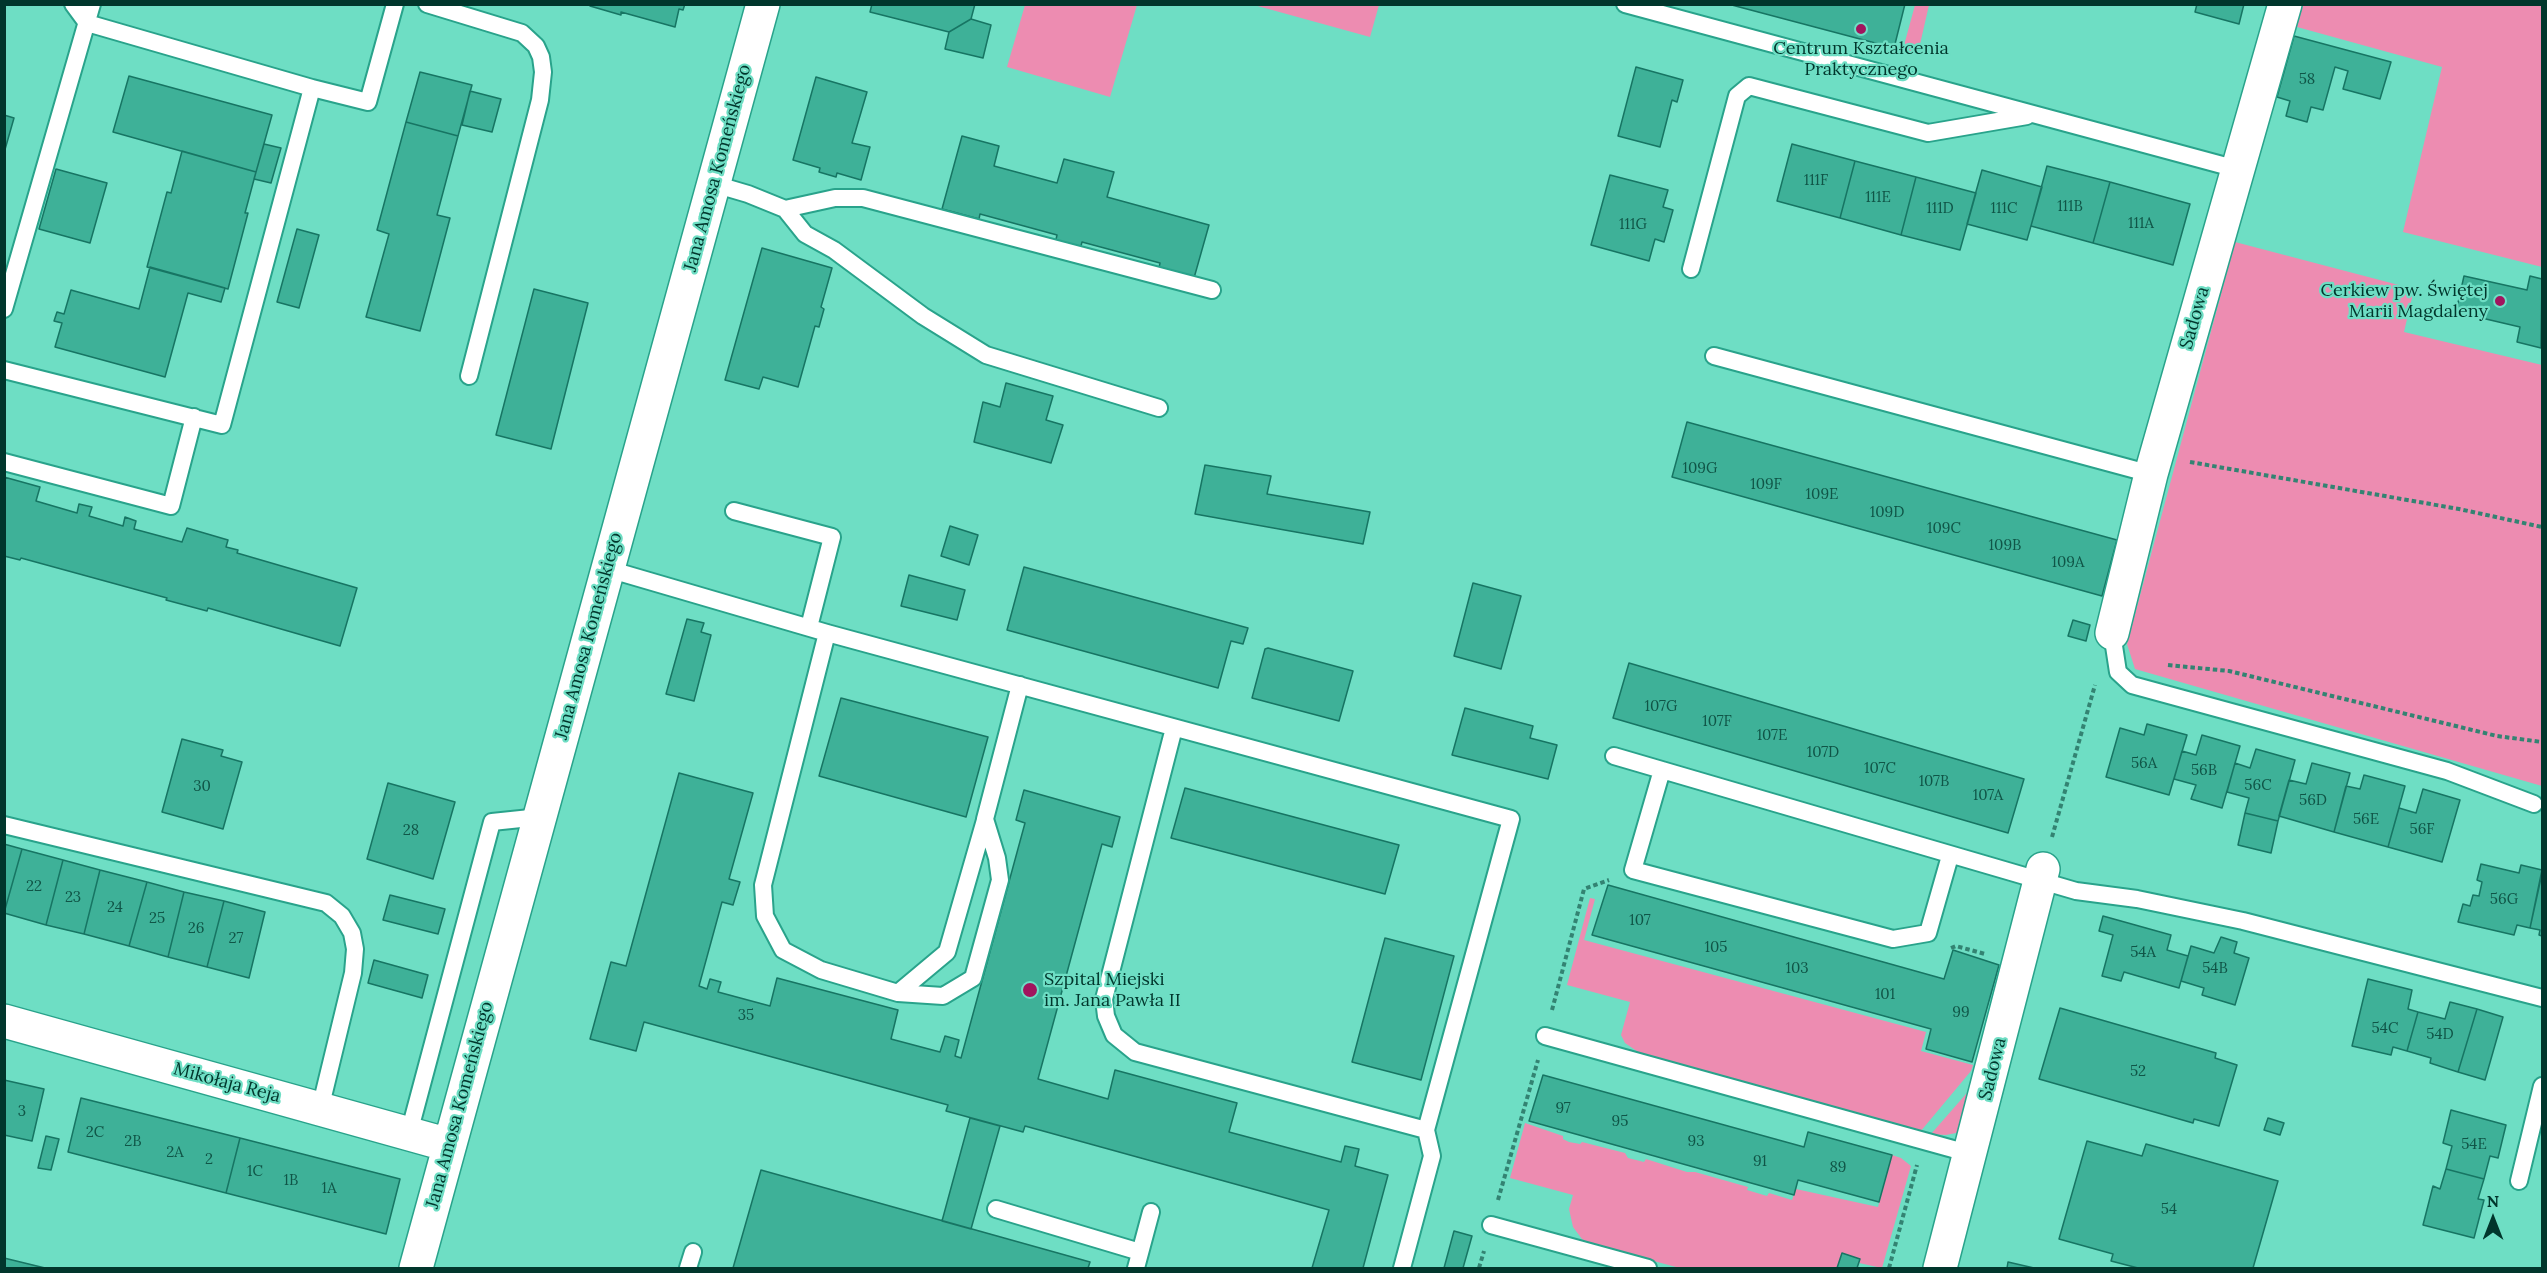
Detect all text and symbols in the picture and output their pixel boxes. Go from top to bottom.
marker: Centrum Kształcenia Praktycznego [1854,22,1868,36]
place label: Centrum Kształcenia Praktycznego [1773,38,1949,80]
street label: Jana Amosa Komeńskiego [680,62,756,274]
house number: 58 [2299,71,2315,89]
house number: 111F [1804,172,1828,190]
house number: 111E [1865,189,1891,207]
house number: 111B [2057,198,2083,216]
house number: 111D [1926,200,1954,218]
house number: 111C [1991,200,2017,218]
house number: 111A [2128,215,2154,233]
house number: 111G [1619,216,1647,234]
place label: Cerkiew pw. Świętej Marii Magdaleny [2320,280,2488,322]
street label: Sadowa [2176,284,2214,352]
marker: Cerkiew pw. Świętej Marii Magdaleny [2493,294,2507,308]
house number: 109G [1683,460,1717,478]
house number: 109F [1750,476,1782,494]
house number: 109E [1806,486,1838,504]
house number: 109D [1870,504,1904,522]
house number: 109C [1927,520,1961,538]
street label: Jana Amosa Komeńskiego [551,530,627,742]
house number: 109B [1989,537,2021,555]
house number: 109A [2052,554,2084,572]
house number: 107G [1645,698,1677,716]
house number: 107F [1702,713,1732,731]
house number: 107E [1757,727,1787,745]
house number: 107D [1807,744,1839,762]
house number: 56A [2131,755,2157,773]
house number: 107C [1864,760,1896,778]
house number: 56B [2191,762,2217,780]
house number: 107B [1919,773,1949,791]
house number: 56C [2244,777,2272,795]
house number: 30 [193,778,211,796]
house number: 107A [1973,787,2003,805]
house number: 56D [2299,792,2327,810]
house number: 56E [2353,811,2379,829]
house number: 56F [2409,821,2435,839]
house number: 28 [403,822,419,840]
house number: 22 [26,878,42,896]
house number: 23 [65,889,81,907]
house number: 56G [2490,891,2518,909]
house number: 24 [107,899,123,917]
house number: 25 [149,910,165,928]
house number: 107 [1629,912,1651,930]
house number: 26 [188,920,204,938]
house number: 27 [229,930,243,948]
house number: 105 [1705,939,1727,957]
house number: 54A [2130,944,2156,962]
house number: 103 [1785,960,1809,978]
house number: 54B [2202,960,2228,978]
place label: Szpital Miejski im. Jana Pawła II [1044,969,1181,1012]
marker: Szpital Miejski im. Jana Pawła II [1021,981,1039,999]
house number: 101 [1875,986,1895,1004]
street label: Jana Amosa Komeńskiego [422,999,498,1211]
house number: 99 [1952,1004,1970,1022]
house number: 35 [738,1007,754,1025]
house number: 54C [2372,1020,2398,1038]
house number: 54D [2426,1026,2454,1044]
street label: Sadowa [1975,1035,2011,1103]
street label: Mikołaja Reja [171,1058,283,1108]
house number: 52 [2130,1063,2146,1081]
house number: 97 [1555,1100,1571,1118]
house number: 3 [18,1103,26,1121]
house number: 95 [1612,1113,1628,1131]
house number: 2C [86,1124,104,1142]
house number: 2B [124,1133,142,1151]
house number: 93 [1687,1133,1705,1151]
house number: 54E [2461,1136,2487,1154]
house number: 2A [166,1144,184,1162]
house number: 2 [205,1151,213,1169]
house number: 91 [1753,1153,1767,1171]
house number: 89 [1830,1159,1846,1177]
house number: 1C [247,1163,263,1181]
house number: 1B [284,1172,298,1190]
house number: 1A [321,1180,337,1198]
north arrow [2463,1189,2523,1249]
text: N [2487,1191,2499,1211]
house number: 54 [2161,1201,2177,1219]

